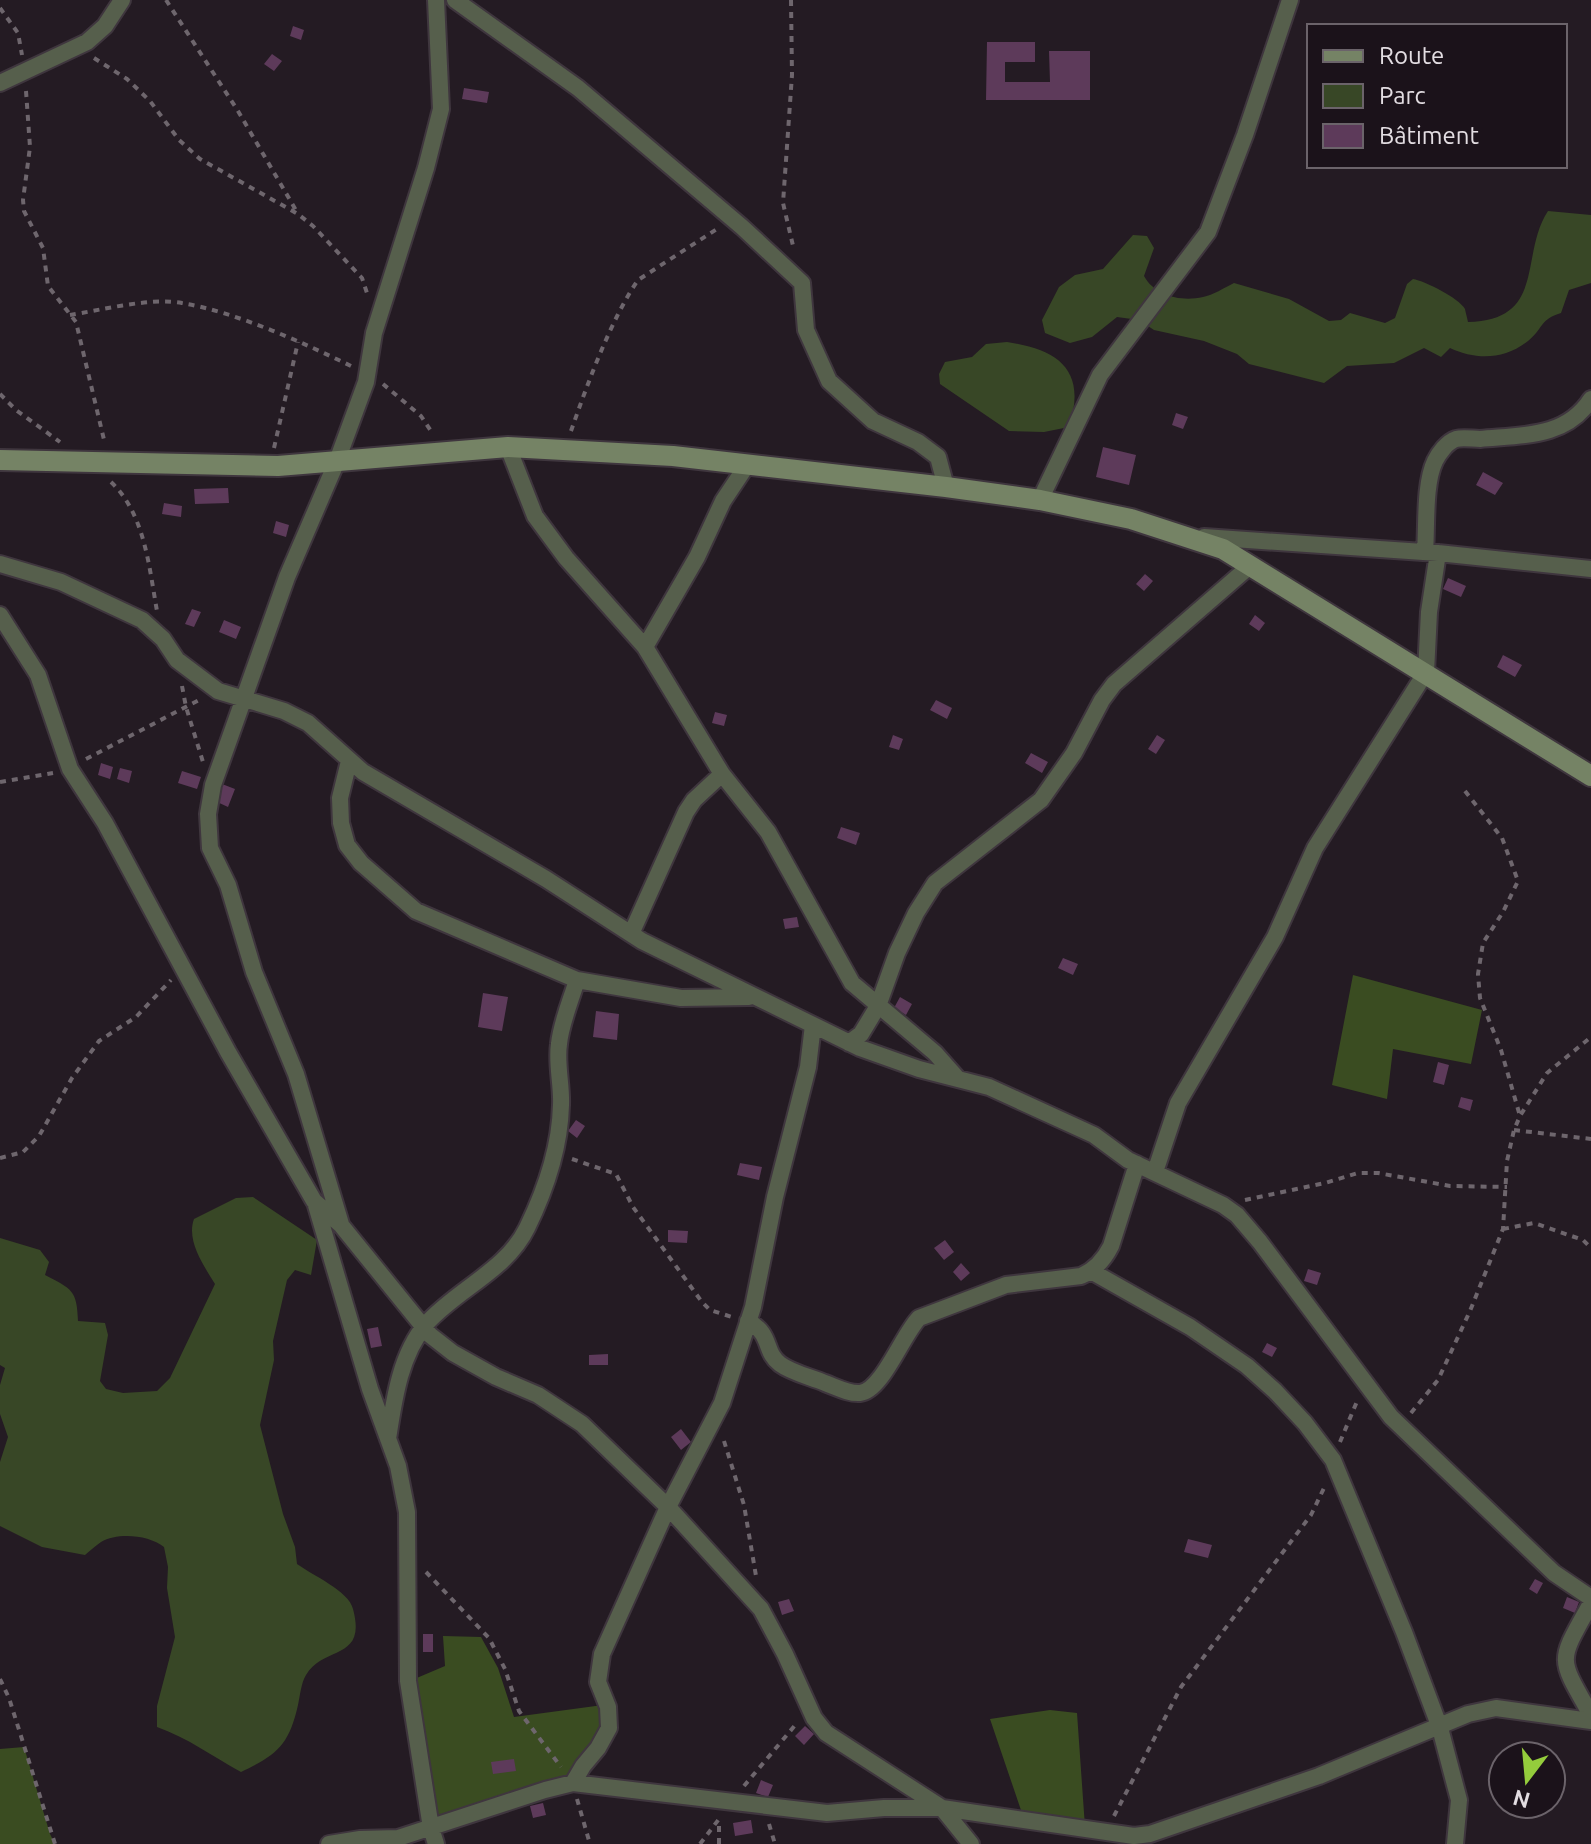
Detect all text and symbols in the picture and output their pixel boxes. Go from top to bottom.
legend [1307,24,1567,168]
text: Route [1379,42,1444,69]
text: Parc [1379,82,1426,109]
text: Bâtiment [1379,122,1480,149]
north arrow [1487,1740,1567,1820]
text: N [1510,1785,1533,1814]

